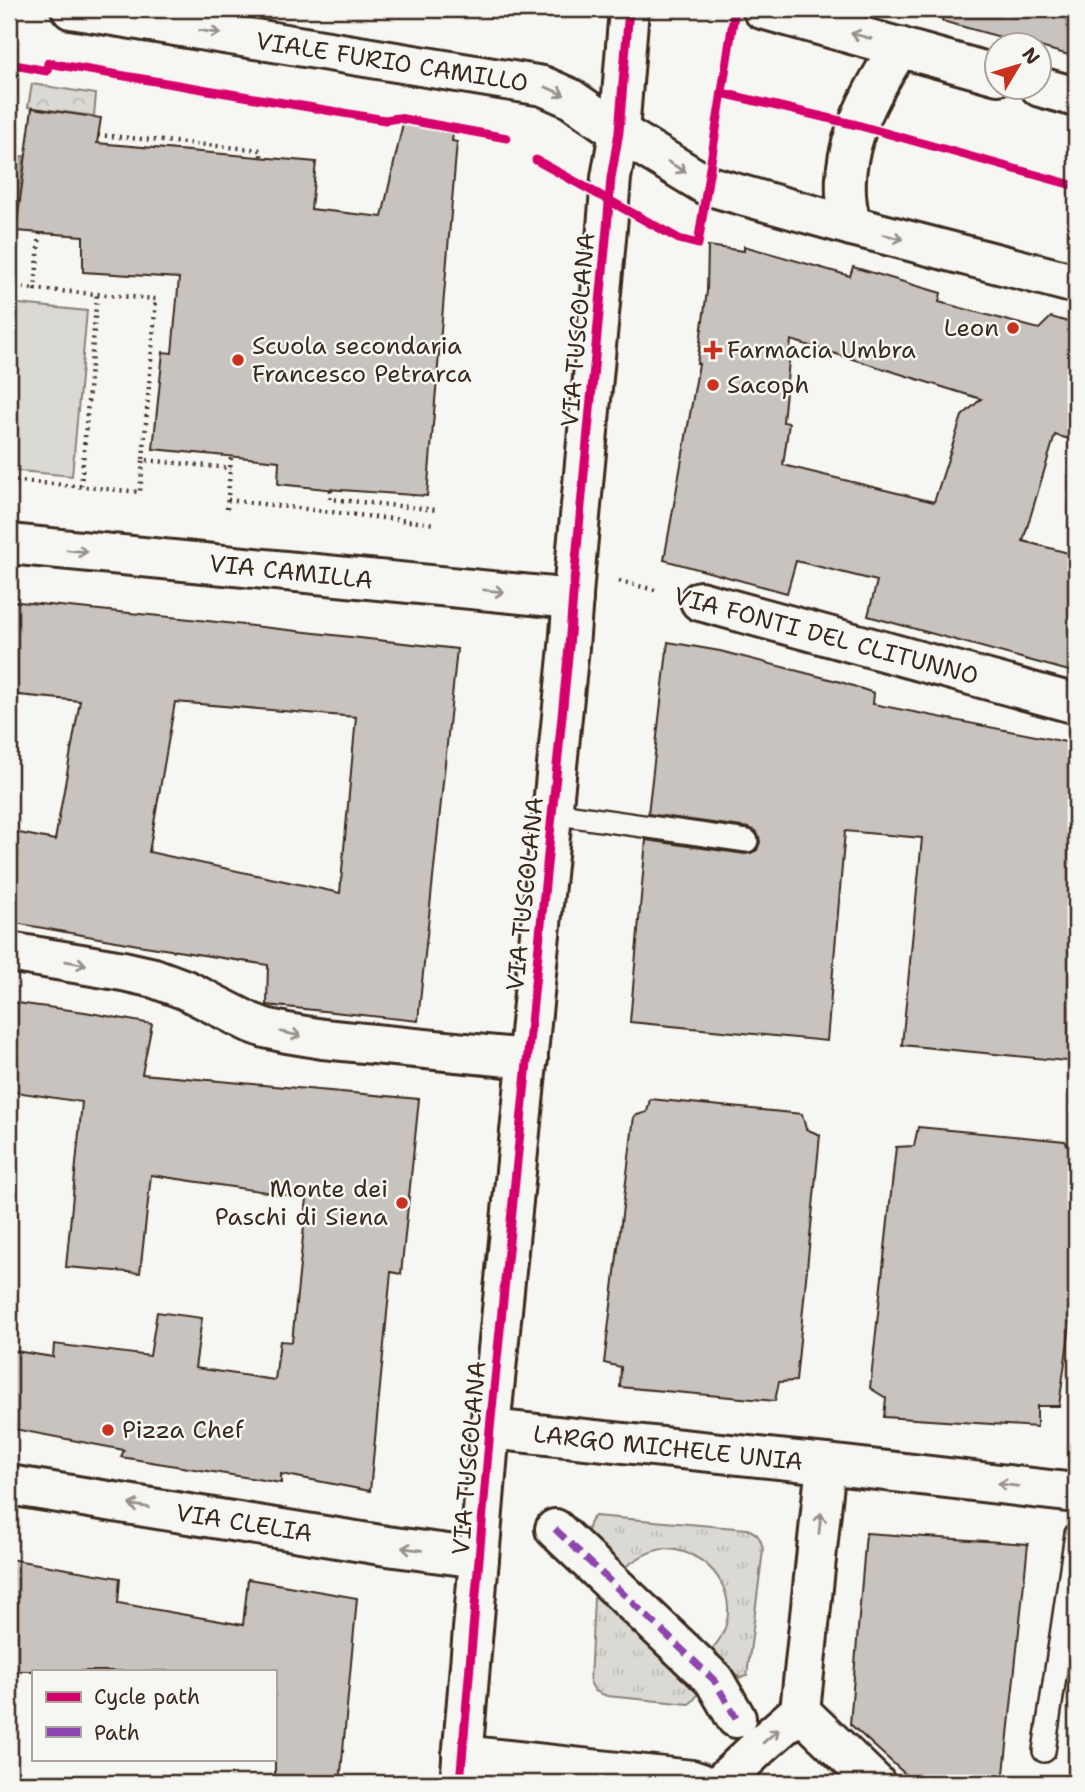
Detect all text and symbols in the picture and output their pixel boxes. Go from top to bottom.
street label: VIALE FURIO CAMILLO [254,25,530,99]
one-way arrow [198,26,221,39]
one-way arrow [850,29,873,42]
north arrow [984,32,1054,102]
text: N [1017,42,1045,69]
one-way arrow [544,85,565,98]
one-way arrow [667,161,687,175]
one-way arrow [881,231,904,244]
street label: VIA TUSCOLANA [554,232,602,428]
place label: Leon [944,312,999,344]
marker: Leon [1005,320,1021,336]
place label: Scuola secondaria Francesco Petrarca [252,330,472,390]
place label: Farmacia Umbra [727,334,916,366]
marker: Farmacia Umbra [705,342,721,358]
marker: Scuola secondaria Francesco Petrarca [230,352,246,368]
place label: Sacoph [727,369,809,401]
marker: Sacoph [705,377,721,393]
one-way arrow [65,544,87,557]
street label: VIA CAMILLA [208,548,374,596]
street label: VIA FONTI DEL CLITUNNO [670,580,982,692]
one-way arrow [482,585,505,598]
street label: VIA TUSCOLANA [499,795,551,993]
one-way arrow [64,957,87,970]
one-way arrow [279,1027,302,1041]
place label: Monte dei Paschi di Siena [215,1173,388,1233]
marker: Monte dei Paschi di Siena [394,1195,410,1211]
street label: VIA TUSCOLANA [445,1360,493,1556]
place label: Pizza Chef [122,1414,245,1446]
street label: LARGO MICHELE UNIA [532,1418,804,1478]
marker: Pizza Chef [100,1422,116,1438]
one-way arrow [998,1479,1020,1492]
street label: VIA CLELIA [173,1496,315,1550]
one-way arrow [128,1499,150,1512]
one-way arrow [814,1512,827,1535]
one-way arrow [401,1543,423,1556]
legend [32,1670,276,1760]
text: Cycle path [94,1683,200,1711]
text: Path [94,1719,140,1747]
one-way arrow [762,1728,780,1744]

